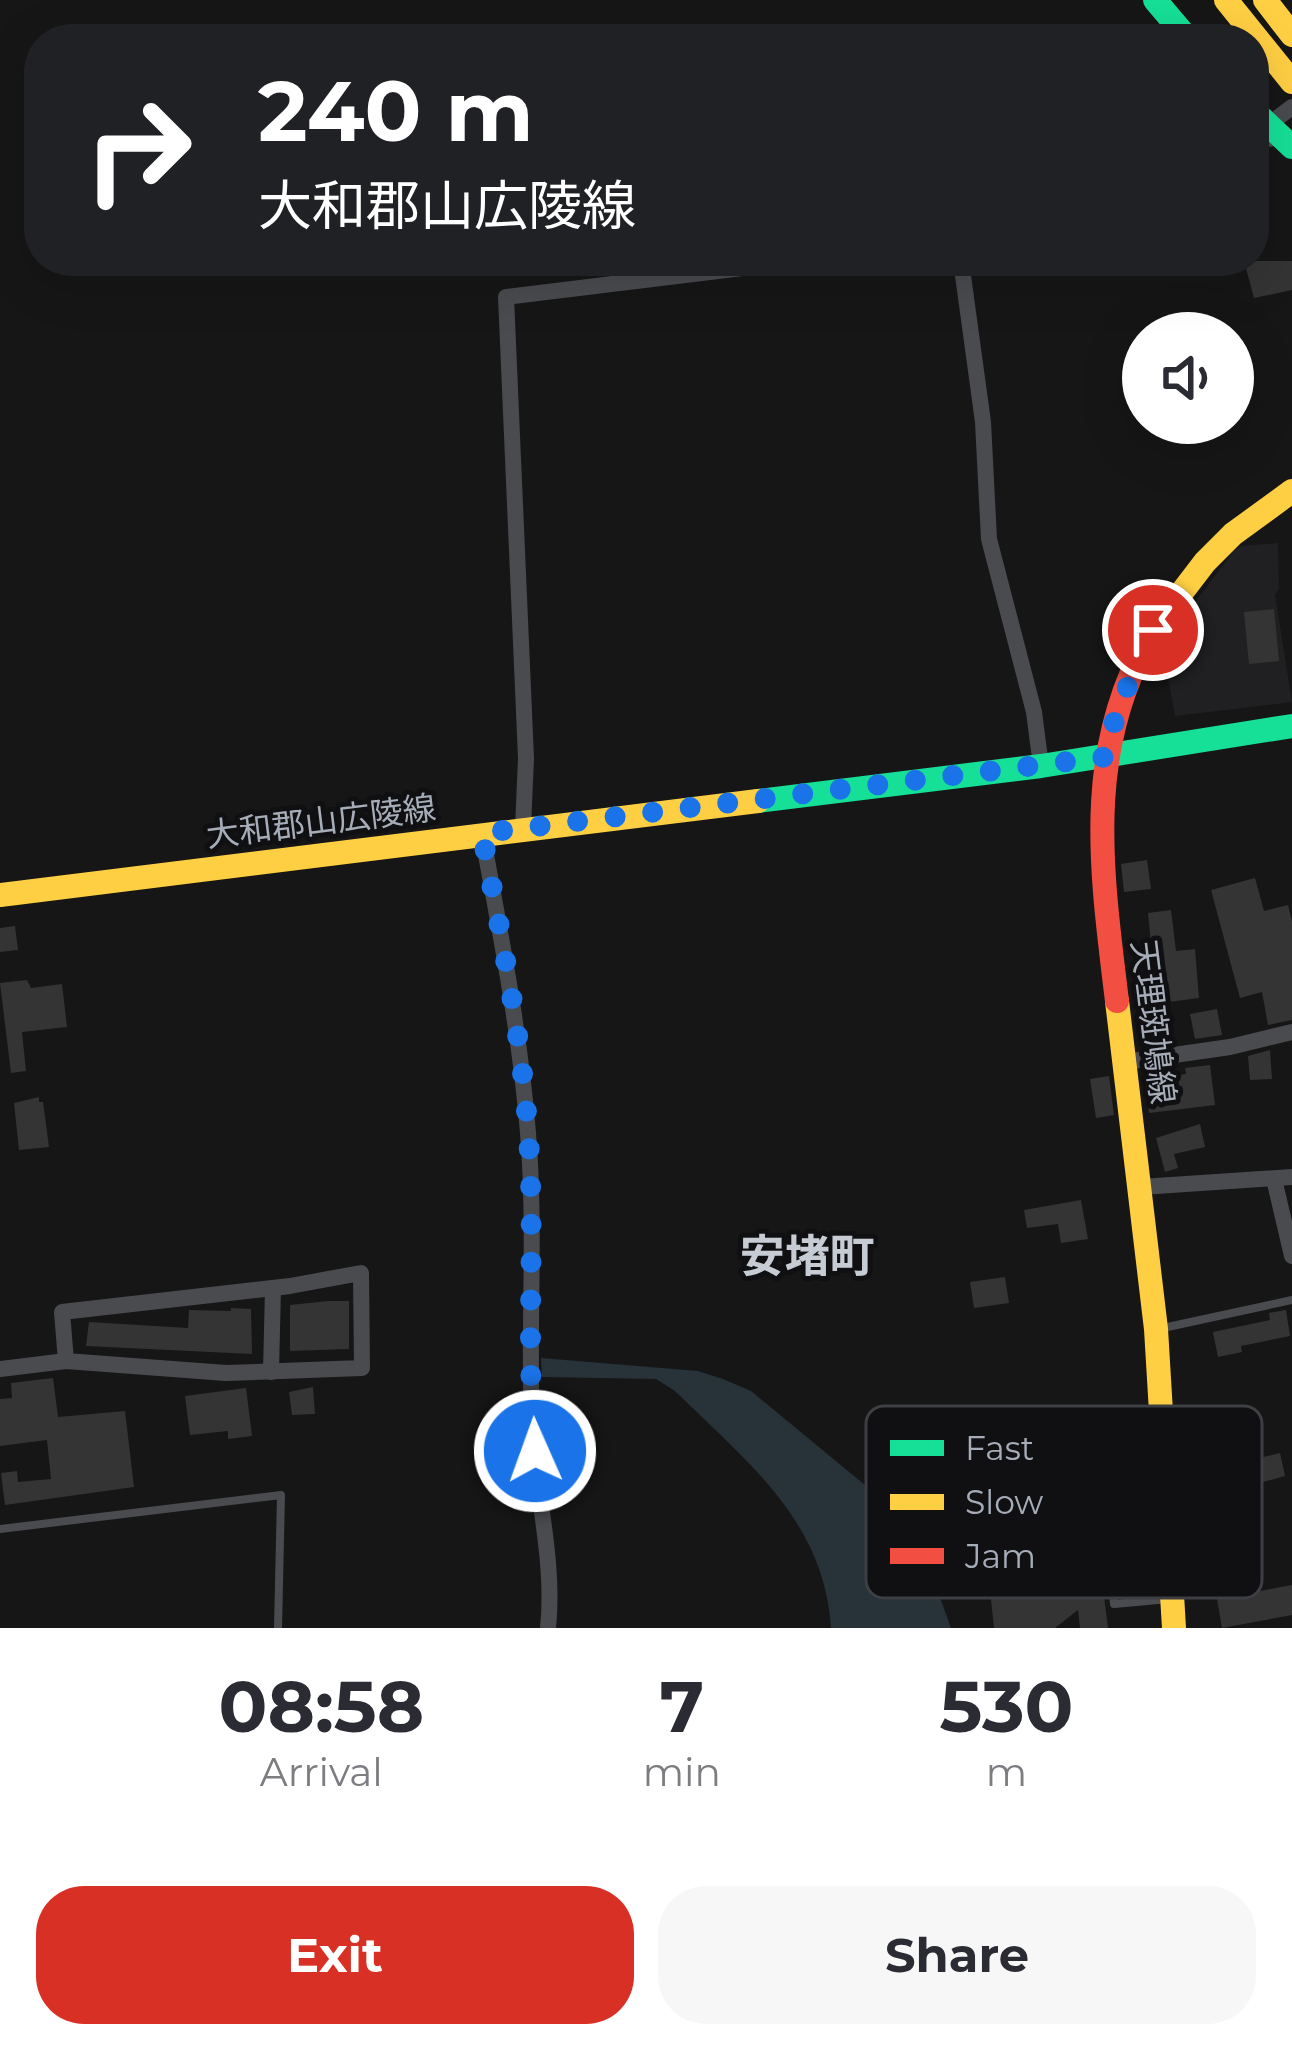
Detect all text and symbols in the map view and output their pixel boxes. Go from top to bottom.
text: 240 m [258,60,534,162]
icon: right [60,72,216,228]
text: 大和郡山広陵線 [258,173,636,239]
map controls [1122,312,1254,444]
button: sound [1122,312,1254,444]
pin [1102,579,1204,681]
icon: arrive [1120,597,1186,663]
street label: 大和郡山広陵線 [204,787,438,855]
street label: 天理斑鳩線 [1124,938,1184,1106]
district label: 安堵町 [739,1228,875,1283]
position arrow [472,1388,598,1514]
legend [866,1406,1262,1598]
text: Fast [965,1428,1034,1468]
text: Slow [965,1482,1043,1522]
text: Jam [964,1536,1036,1576]
text: 08:58 [219,1662,424,1750]
text: 7 [660,1662,704,1750]
text: 530 [939,1662,1073,1750]
text: Arrival [260,1748,383,1796]
text: min [643,1748,721,1796]
text: m [986,1748,1027,1796]
button: Exit [36,1886,634,2024]
button: Share [658,1886,1256,2024]

